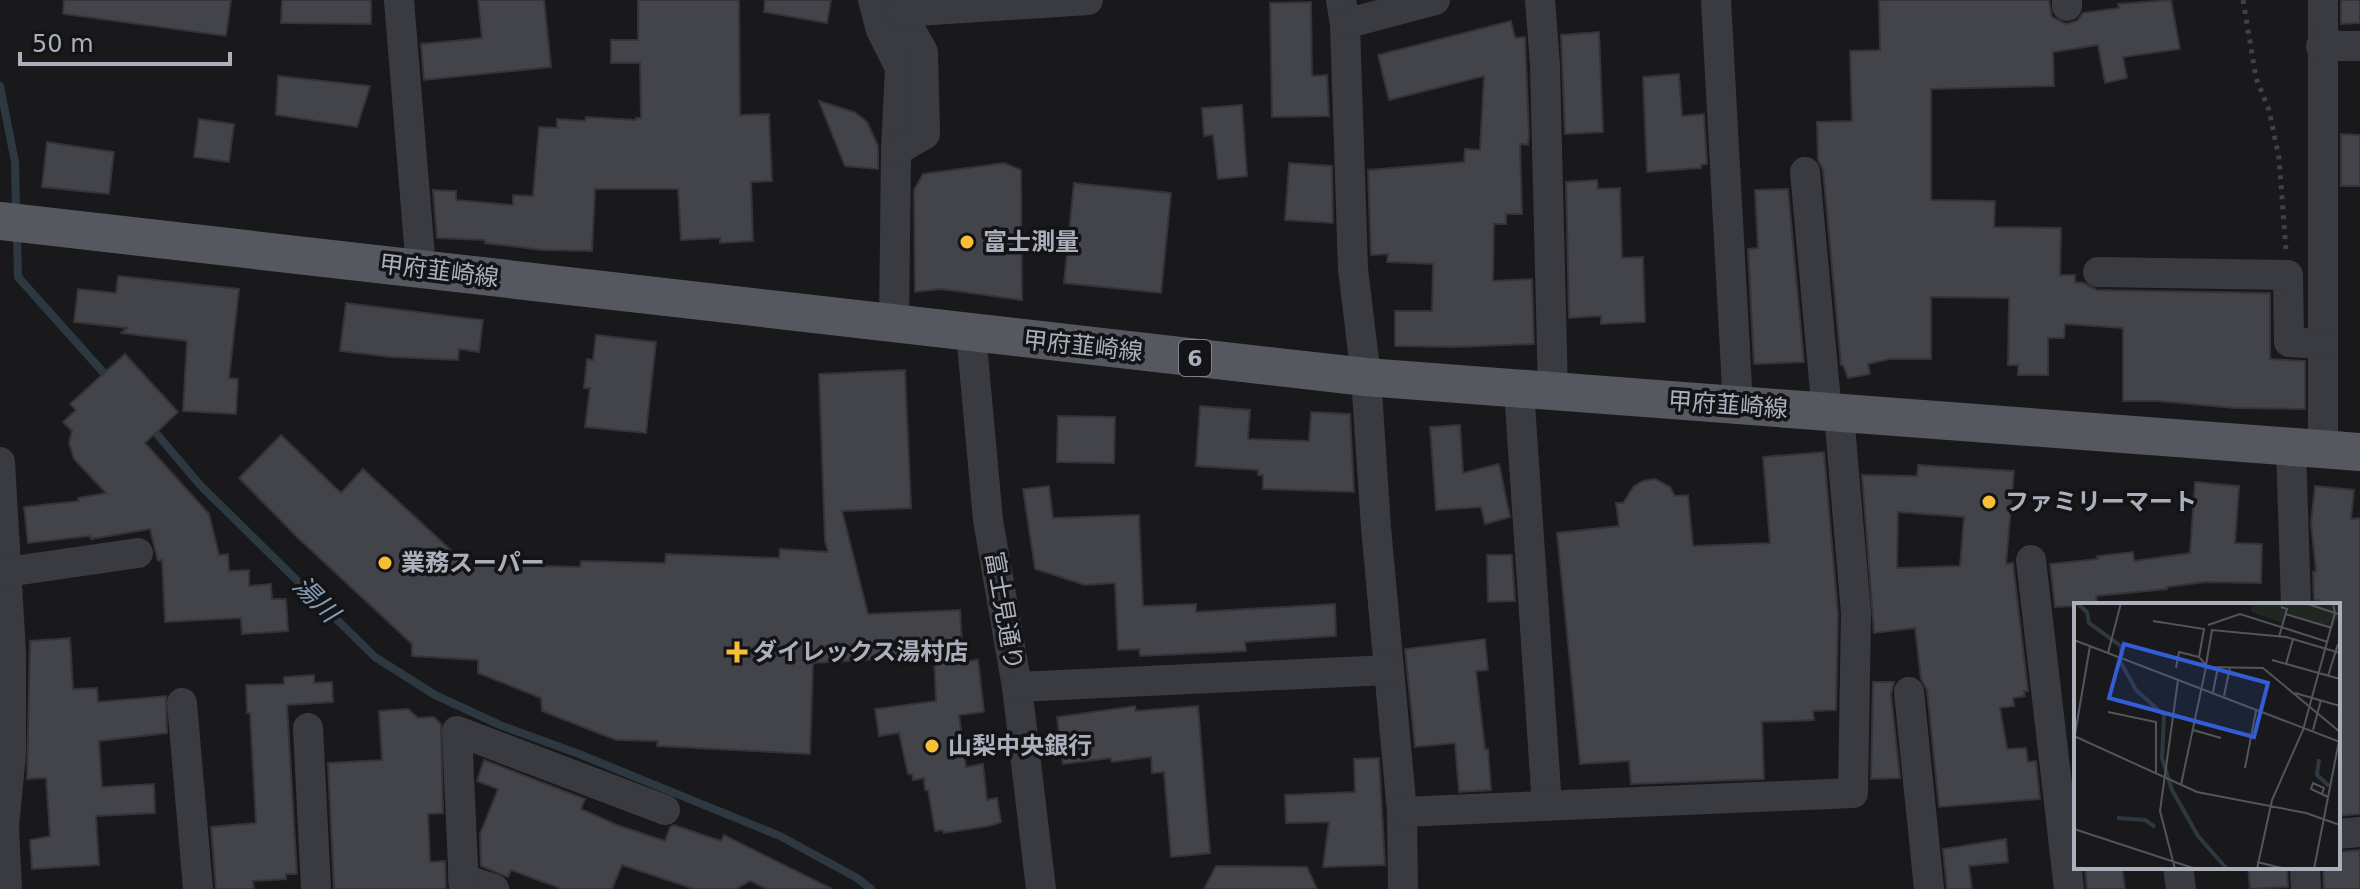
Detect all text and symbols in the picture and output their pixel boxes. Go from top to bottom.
scale bar [20,16,230,66]
text: 50 m [32,30,94,58]
place label: 富士測量 [983,228,1079,256]
marker: 富士測量 [958,233,976,251]
street label: 甲府韮崎線 [378,250,500,292]
street label: 甲府韮崎線 [1022,326,1144,366]
road number: 6 [1179,340,1211,376]
street label: 甲府韮崎線 [1667,387,1789,423]
place label: ファミリーマート [2005,488,2197,516]
marker: ファミリーマート [1980,493,1998,511]
place label: 業務スーパー [401,549,545,577]
street label: 富士見通り [980,549,1028,673]
marker: 業務スーパー [376,554,394,572]
water label: 湯川 [287,570,347,630]
inset map [2074,603,2340,869]
place label: ダイレックス湯村店 [753,638,968,666]
marker: ダイレックス湯村店 [728,643,746,661]
place label: 山梨中央銀行 [948,732,1092,760]
marker: 山梨中央銀行 [923,737,941,755]

